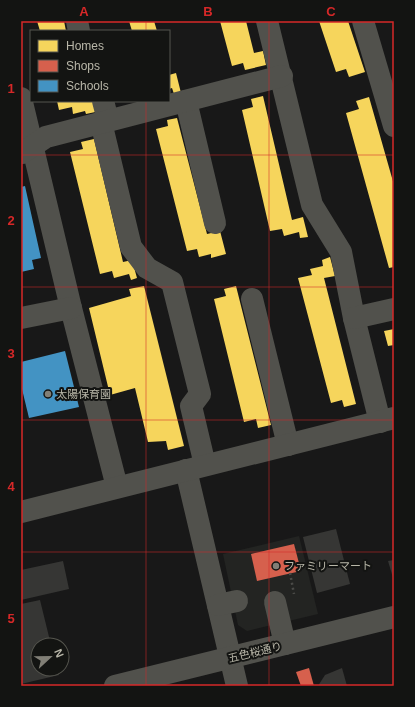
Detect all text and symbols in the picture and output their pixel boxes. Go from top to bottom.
text: A [79,4,89,19]
text: B [203,4,213,19]
text: C [326,4,336,19]
legend [30,30,170,102]
text: Homes [66,39,104,53]
text: Shops [66,59,100,73]
text: Schools [66,79,109,93]
text: 1 [7,81,15,96]
text: 2 [7,213,15,228]
text: 3 [7,346,15,361]
place label: 太陽保育園 [56,388,111,400]
marker: 太陽保育園 [43,389,53,399]
text: 4 [7,479,15,494]
place label: ファミリーマート [284,560,372,572]
marker: ファミリーマート [271,561,281,571]
text: 5 [7,611,15,626]
north arrow [30,637,70,677]
street label: 五色桜通り [227,640,283,664]
text: N [52,647,66,659]

